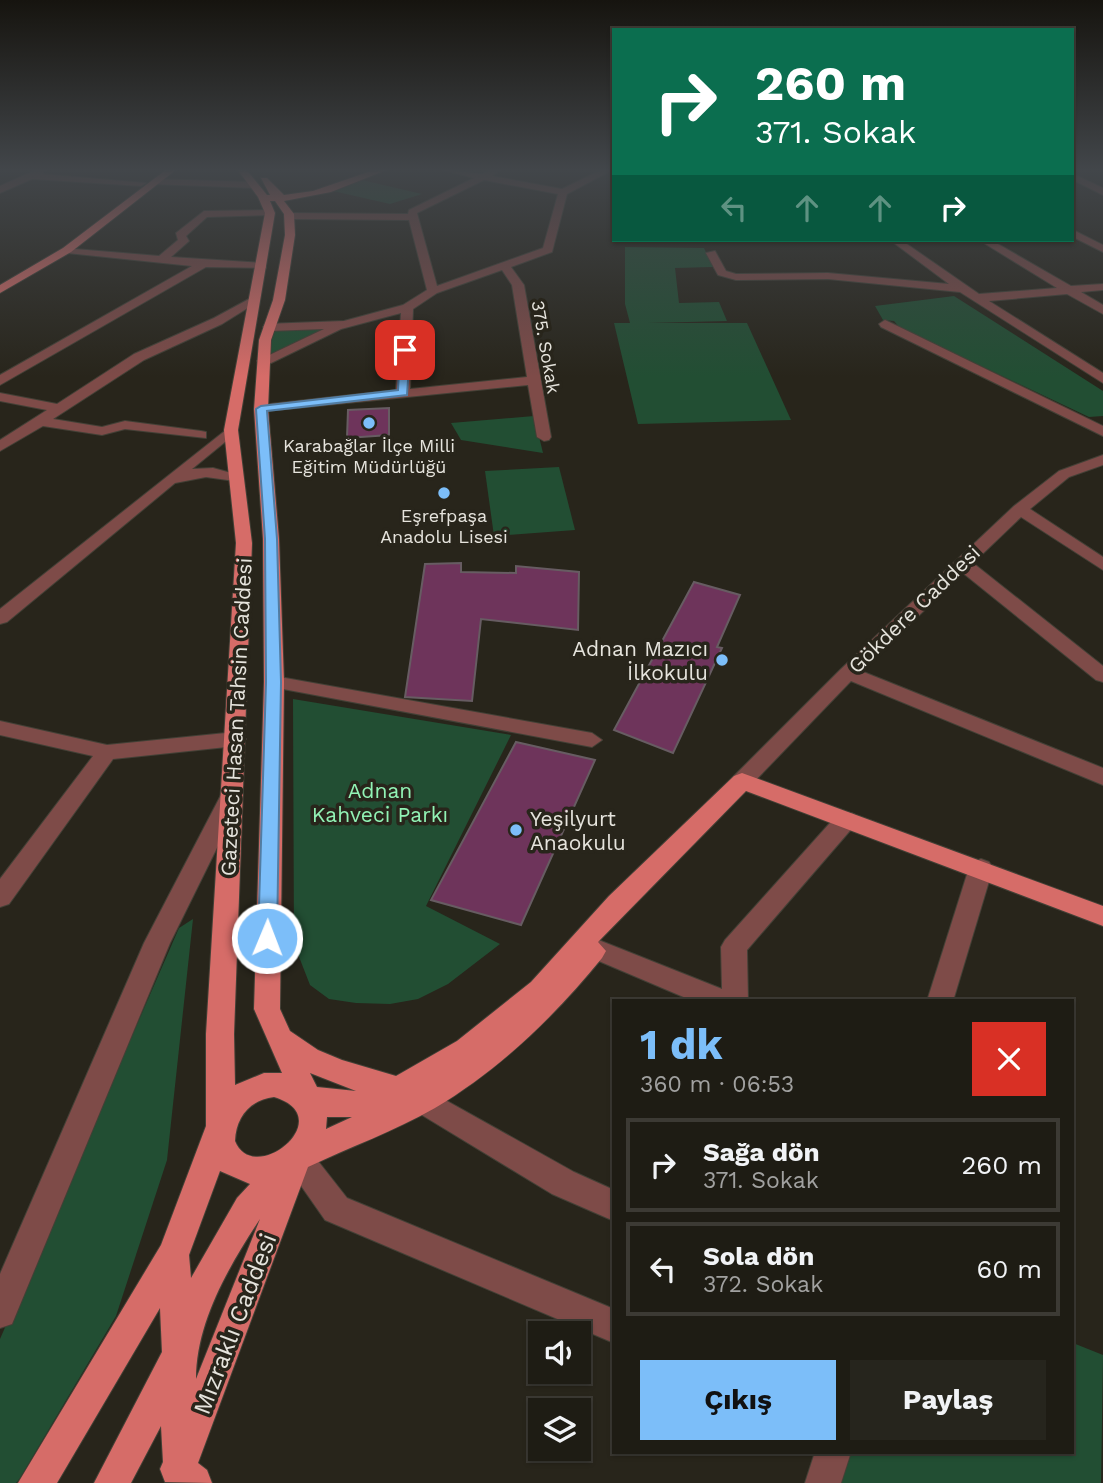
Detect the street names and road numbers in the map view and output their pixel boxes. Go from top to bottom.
street label: 375. Sokak [527,299,565,395]
street label: Gökdere Caddesi [843,540,985,678]
street label: Gazeteci Hasan Tahsin Caddesi [215,557,257,877]
street label: Mızraklı Caddesi [188,1230,282,1418]

